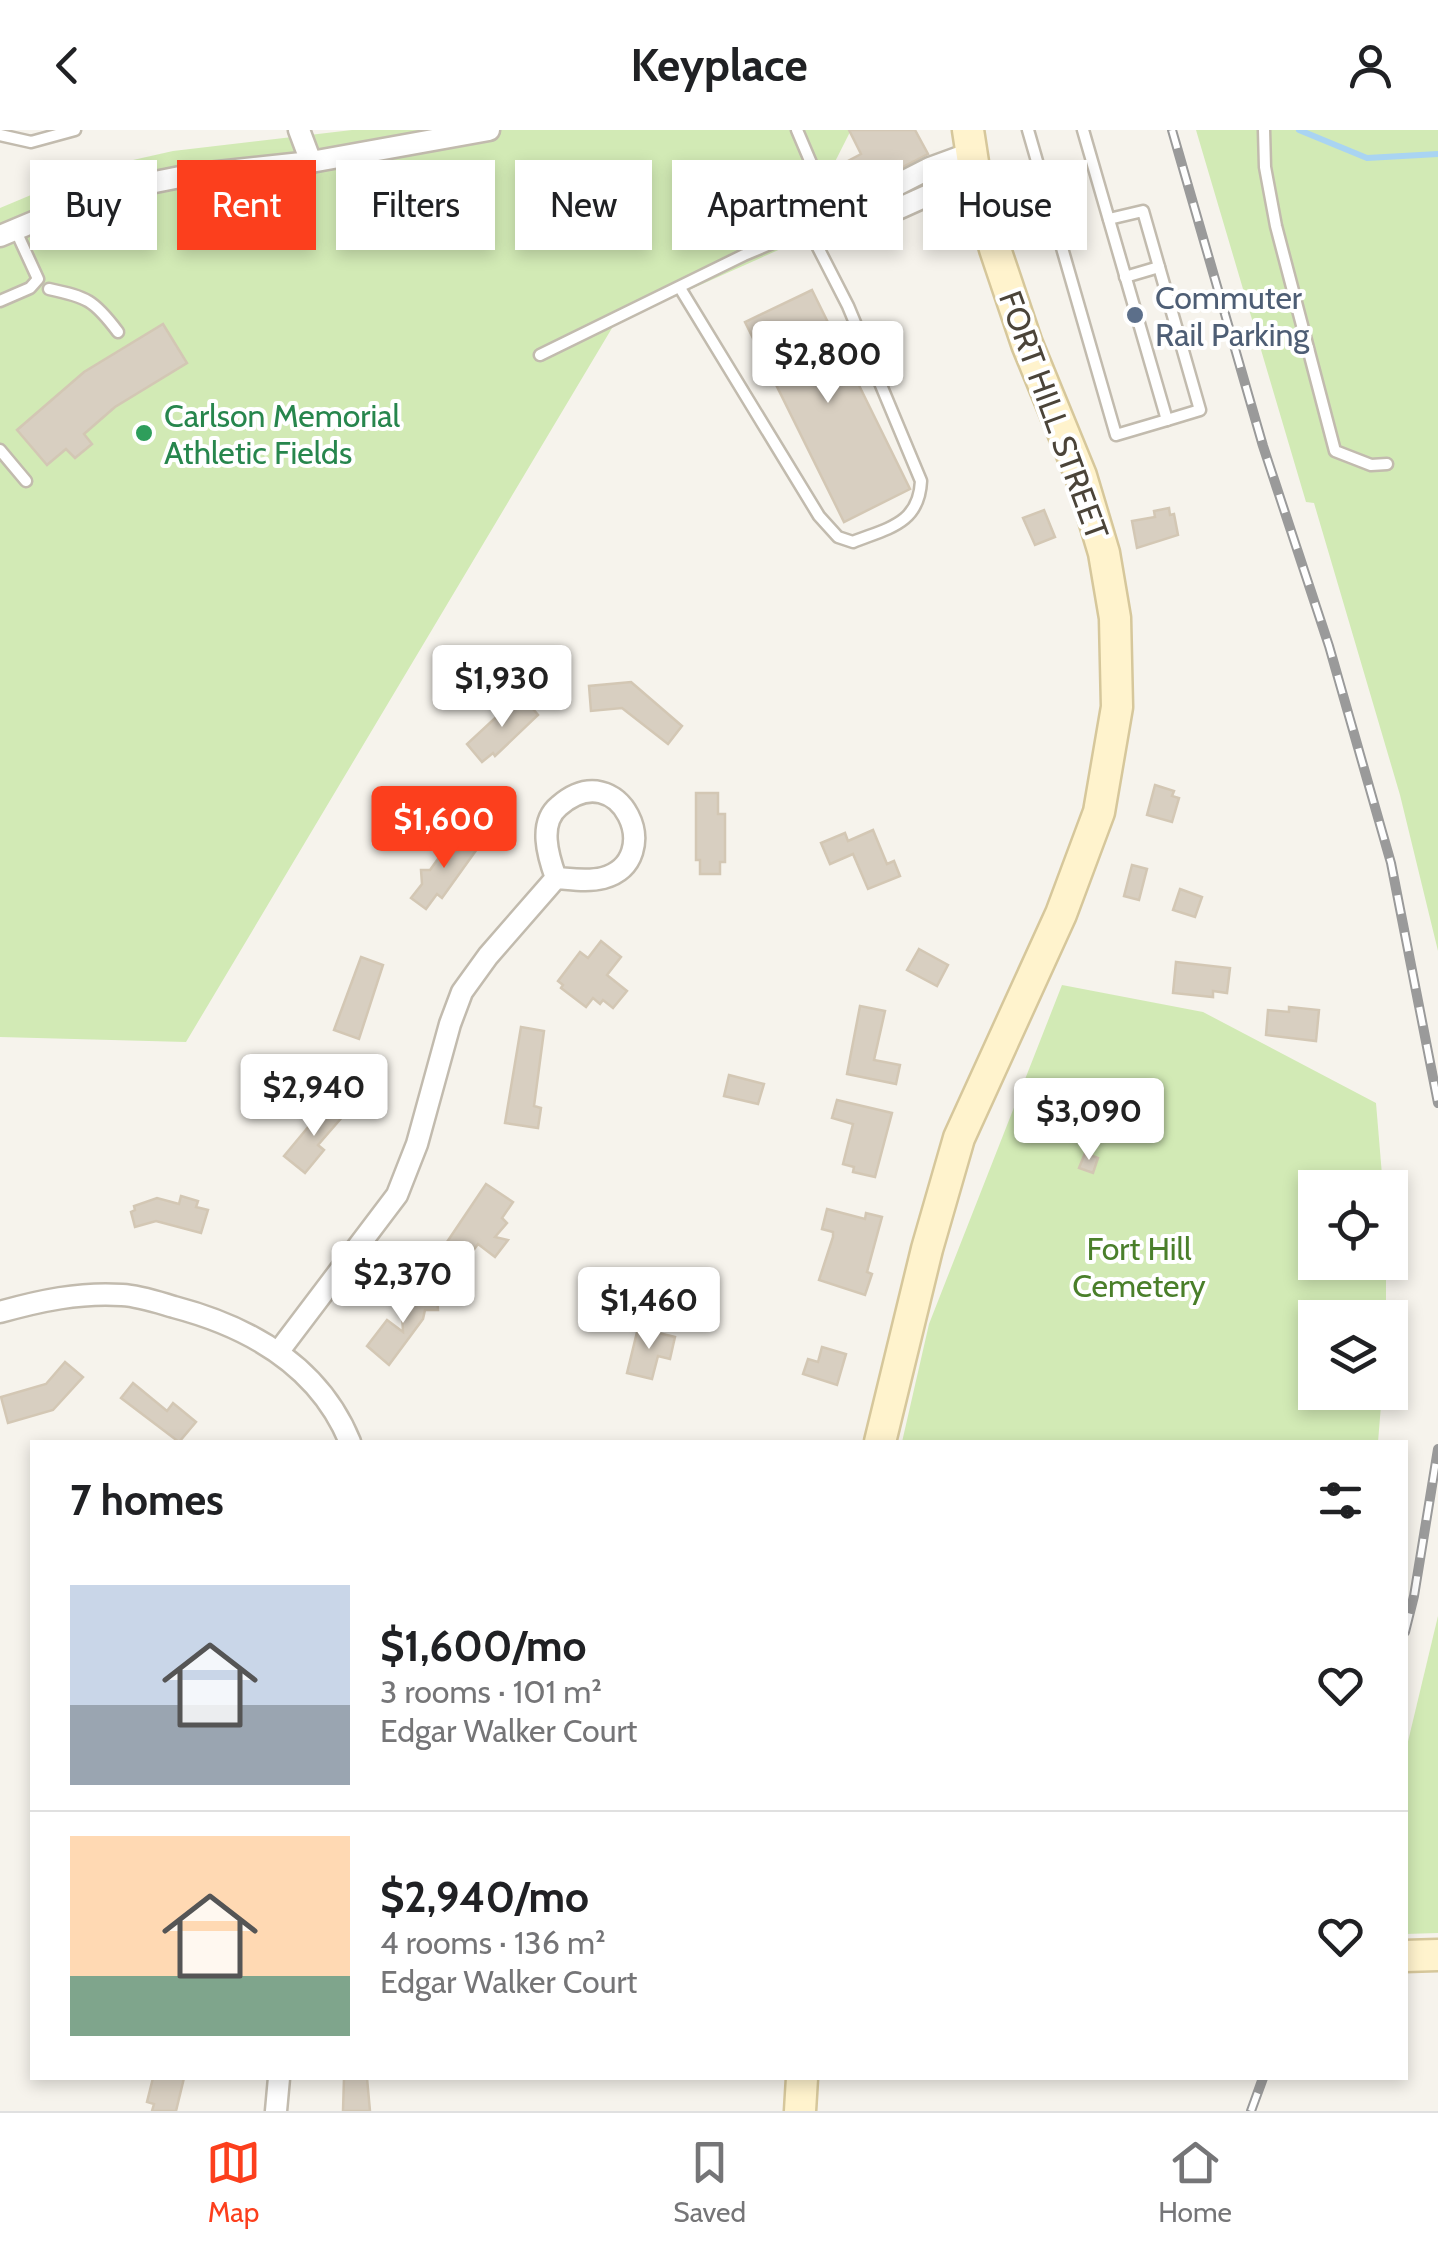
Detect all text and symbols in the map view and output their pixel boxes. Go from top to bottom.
icon: back [40,38,95,93]
text: Keyplace [630,38,808,92]
icon: person [1343,38,1398,93]
chip: Buy [30,160,157,250]
chip: Rent [177,160,316,250]
chip: Filters [336,160,495,250]
chip: New [515,160,652,250]
chip: Apartment [672,160,903,250]
chip: House [923,160,1087,250]
place label: Commuter Rail Parking [1155,278,1310,354]
street label: FORT HILL STREET [991,285,1117,545]
marker: Commuter Rail Parking [1124,304,1146,326]
pin: $2,800 [747,321,909,406]
text: $2,800 [774,334,882,373]
place label: Carlson Memorial Athletic Fields [164,396,401,472]
marker: Carlson Memorial Athletic Fields [133,422,155,444]
pin: $1,930 [421,645,583,730]
text: $1,930 [454,658,550,697]
pin: $1,600 [363,786,525,871]
text: $1,600 [394,799,494,838]
pin: $2,940 [233,1054,395,1139]
text: $2,940 [263,1067,365,1106]
pin: $3,090 [1008,1078,1170,1163]
text: $3,090 [1036,1091,1142,1130]
map controls [1298,1170,1408,1410]
button: locate [1298,1170,1408,1280]
park label: Fort Hill Cemetery [1072,1229,1206,1305]
pin: $2,370 [322,1241,484,1326]
text: $2,370 [354,1254,452,1293]
pin: $1,460 [568,1267,730,1352]
text: $1,460 [600,1280,698,1319]
button: layers [1298,1300,1408,1410]
icon: filters [1313,1473,1368,1528]
text: 7 homes [70,1474,224,1526]
text: $1,600/mo [380,1620,586,1672]
icon: home [150,1625,270,1745]
icon: heart [1313,1658,1368,1713]
text: 3 rooms · 101 m² [380,1672,602,1711]
text: Edgar Walker Court [380,1711,637,1750]
text: $2,940/mo [380,1871,589,1923]
icon: home [150,1876,270,1996]
icon: heart [1313,1909,1368,1964]
text: 4 rooms · 136 m² [380,1923,606,1962]
text: Edgar Walker Court [380,1962,637,2001]
tab: Map [206,2135,261,2229]
tab: Saved [673,2135,746,2229]
tab: Home [1158,2135,1232,2229]

